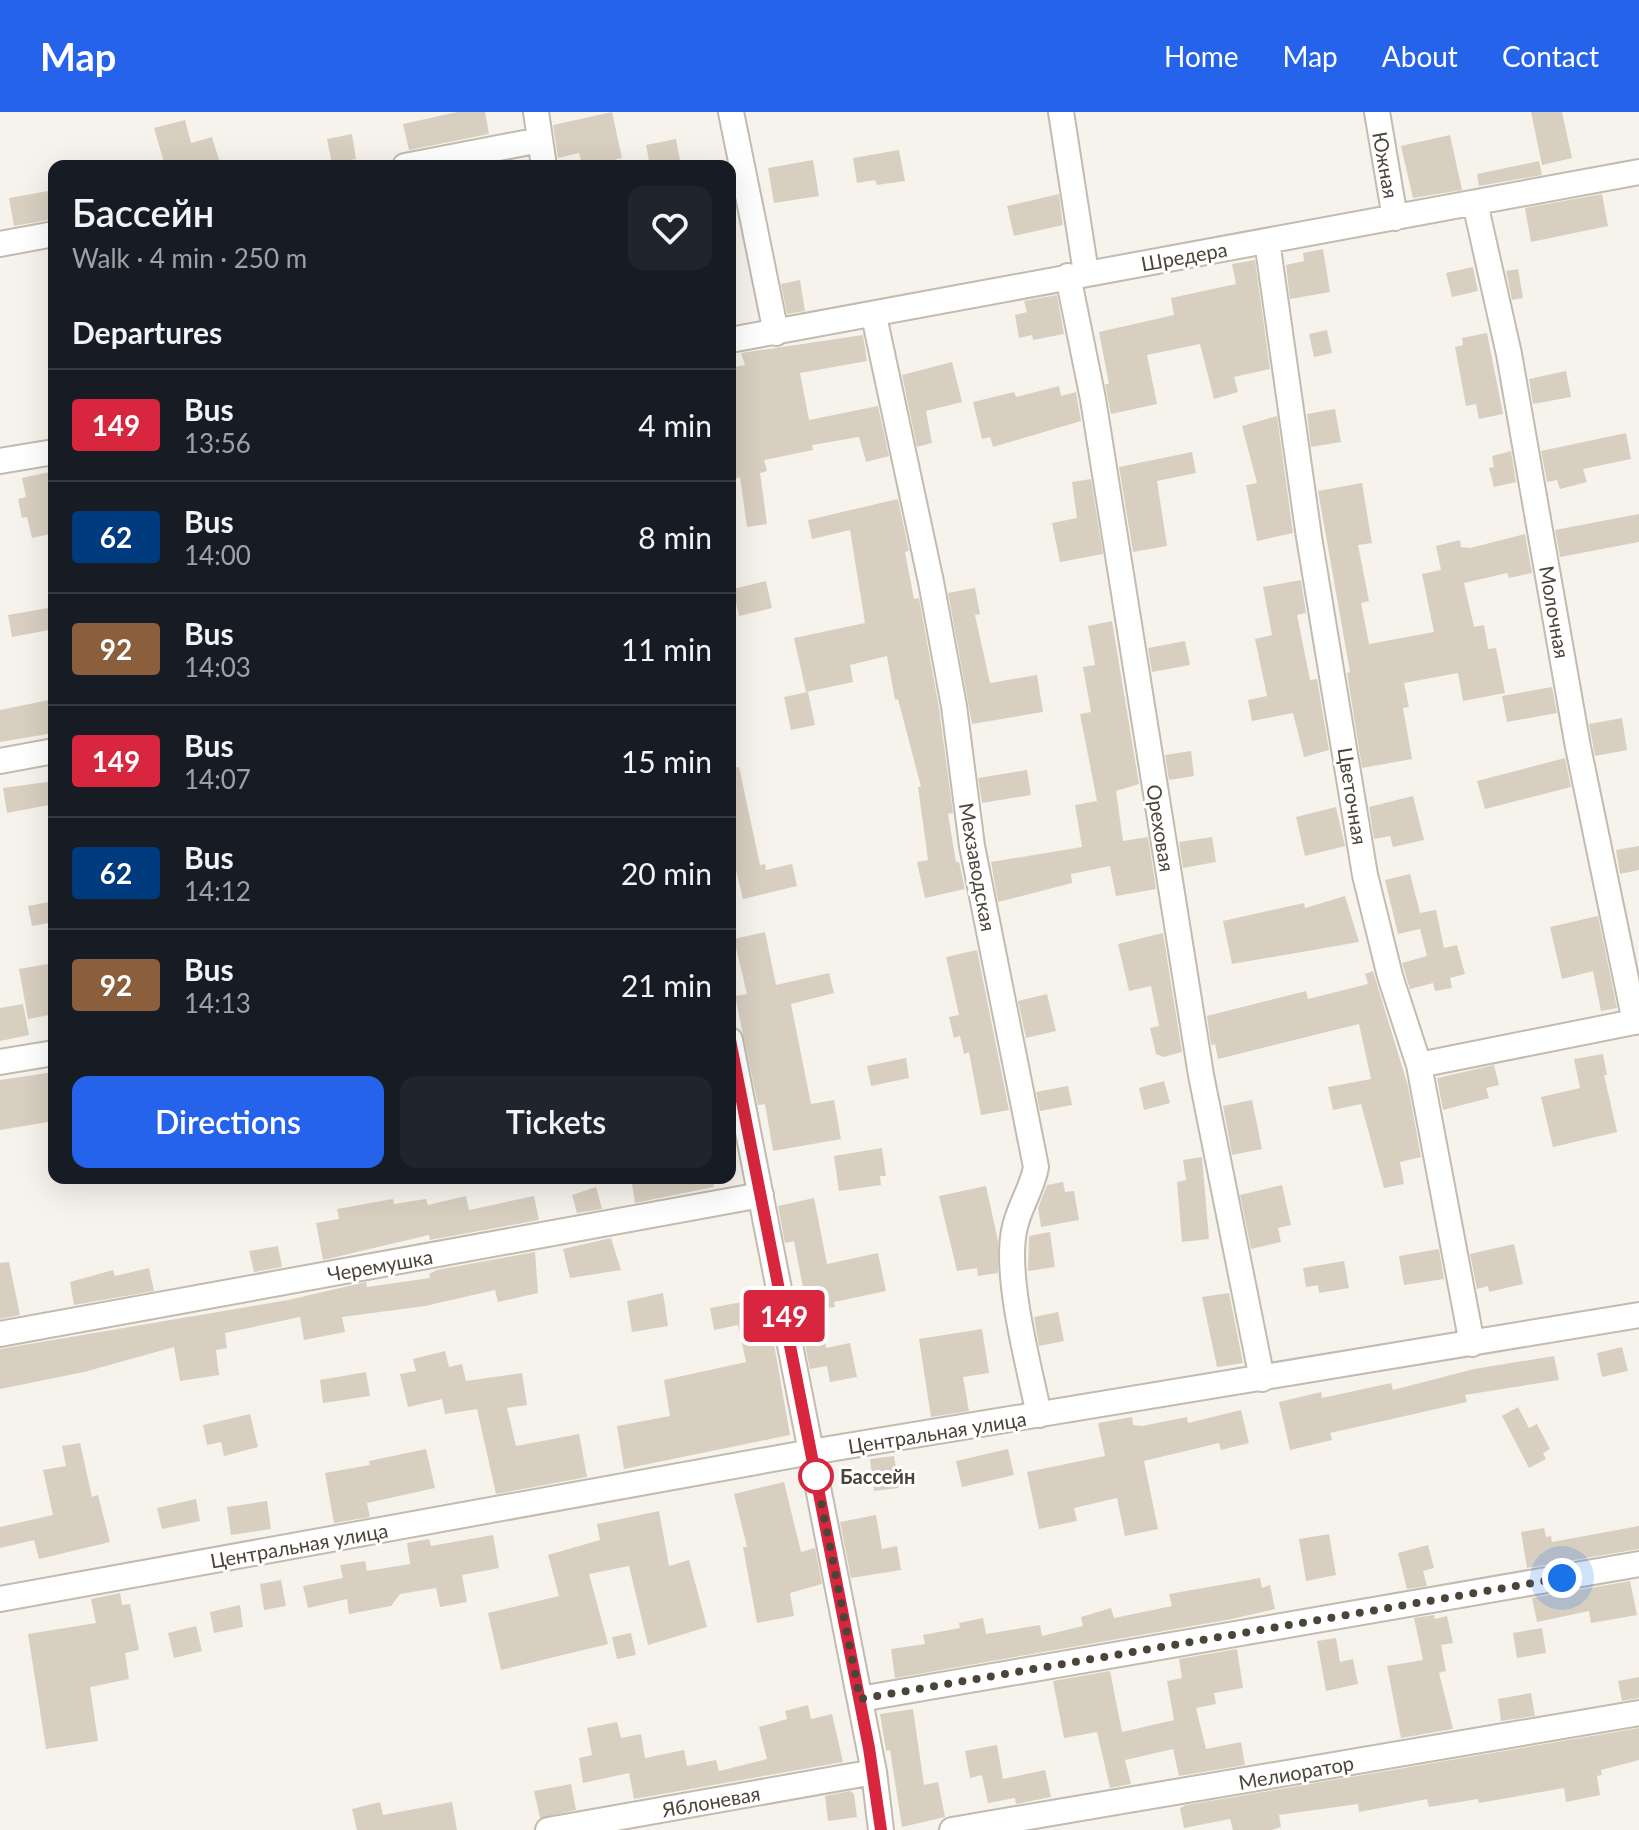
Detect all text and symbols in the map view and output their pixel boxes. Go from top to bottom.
text: Map [40,33,116,79]
text: Home [1164,39,1239,73]
text: Map [1283,39,1338,73]
text: About [1382,39,1458,73]
text: Contact [1502,39,1599,73]
street label: Южная [1368,130,1404,200]
button: heart [628,186,712,270]
text: Бассейн [72,189,214,235]
street label: Шредера [1139,237,1229,275]
text: Walk · 4 min · 250 m [72,242,307,274]
text: Departures [72,314,222,350]
text: Bus [184,391,234,427]
text: 4 min [638,407,712,443]
text: 149 [92,408,140,442]
text: 13:56 [184,427,251,459]
text: Bus [184,503,234,539]
text: 8 min [638,519,712,555]
text: 62 [100,520,132,554]
text: 14:00 [184,539,251,571]
street label: Молочная [1535,564,1575,660]
text: Bus [184,615,234,651]
text: 11 min [621,631,712,667]
text: 92 [100,632,132,666]
text: 14:03 [184,651,251,683]
text: Bus [184,727,234,763]
text: 15 min [621,743,712,779]
text: 149 [92,744,140,778]
street label: Цветочная [1333,746,1373,846]
text: 14:07 [184,763,251,795]
street label: Ореховая [1142,783,1180,873]
street label: Мехзаводская [955,801,1001,933]
text: Bus [184,839,234,875]
text: 20 min [621,855,712,891]
text: 62 [100,856,132,890]
text: 14:12 [184,875,251,907]
text: Bus [184,951,234,987]
text: 21 min [621,967,712,1003]
text: 92 [100,968,132,1002]
text: 14:13 [184,987,251,1019]
button: Directions [72,1076,384,1168]
button: Tickets [400,1076,712,1168]
street label: Черемушка [326,1244,434,1286]
line badge: 149 [738,1290,830,1342]
text: 149 [760,1299,808,1333]
street label: Центральная улица [846,1406,1028,1458]
marker: Бассейн [799,1459,833,1493]
place label: Бассейн [840,1464,915,1488]
street label: Центральная улица [208,1518,390,1572]
your location [1542,1558,1582,1598]
street label: Мелиоратор [1237,1750,1355,1794]
street label: Яблоневая [659,1781,762,1822]

